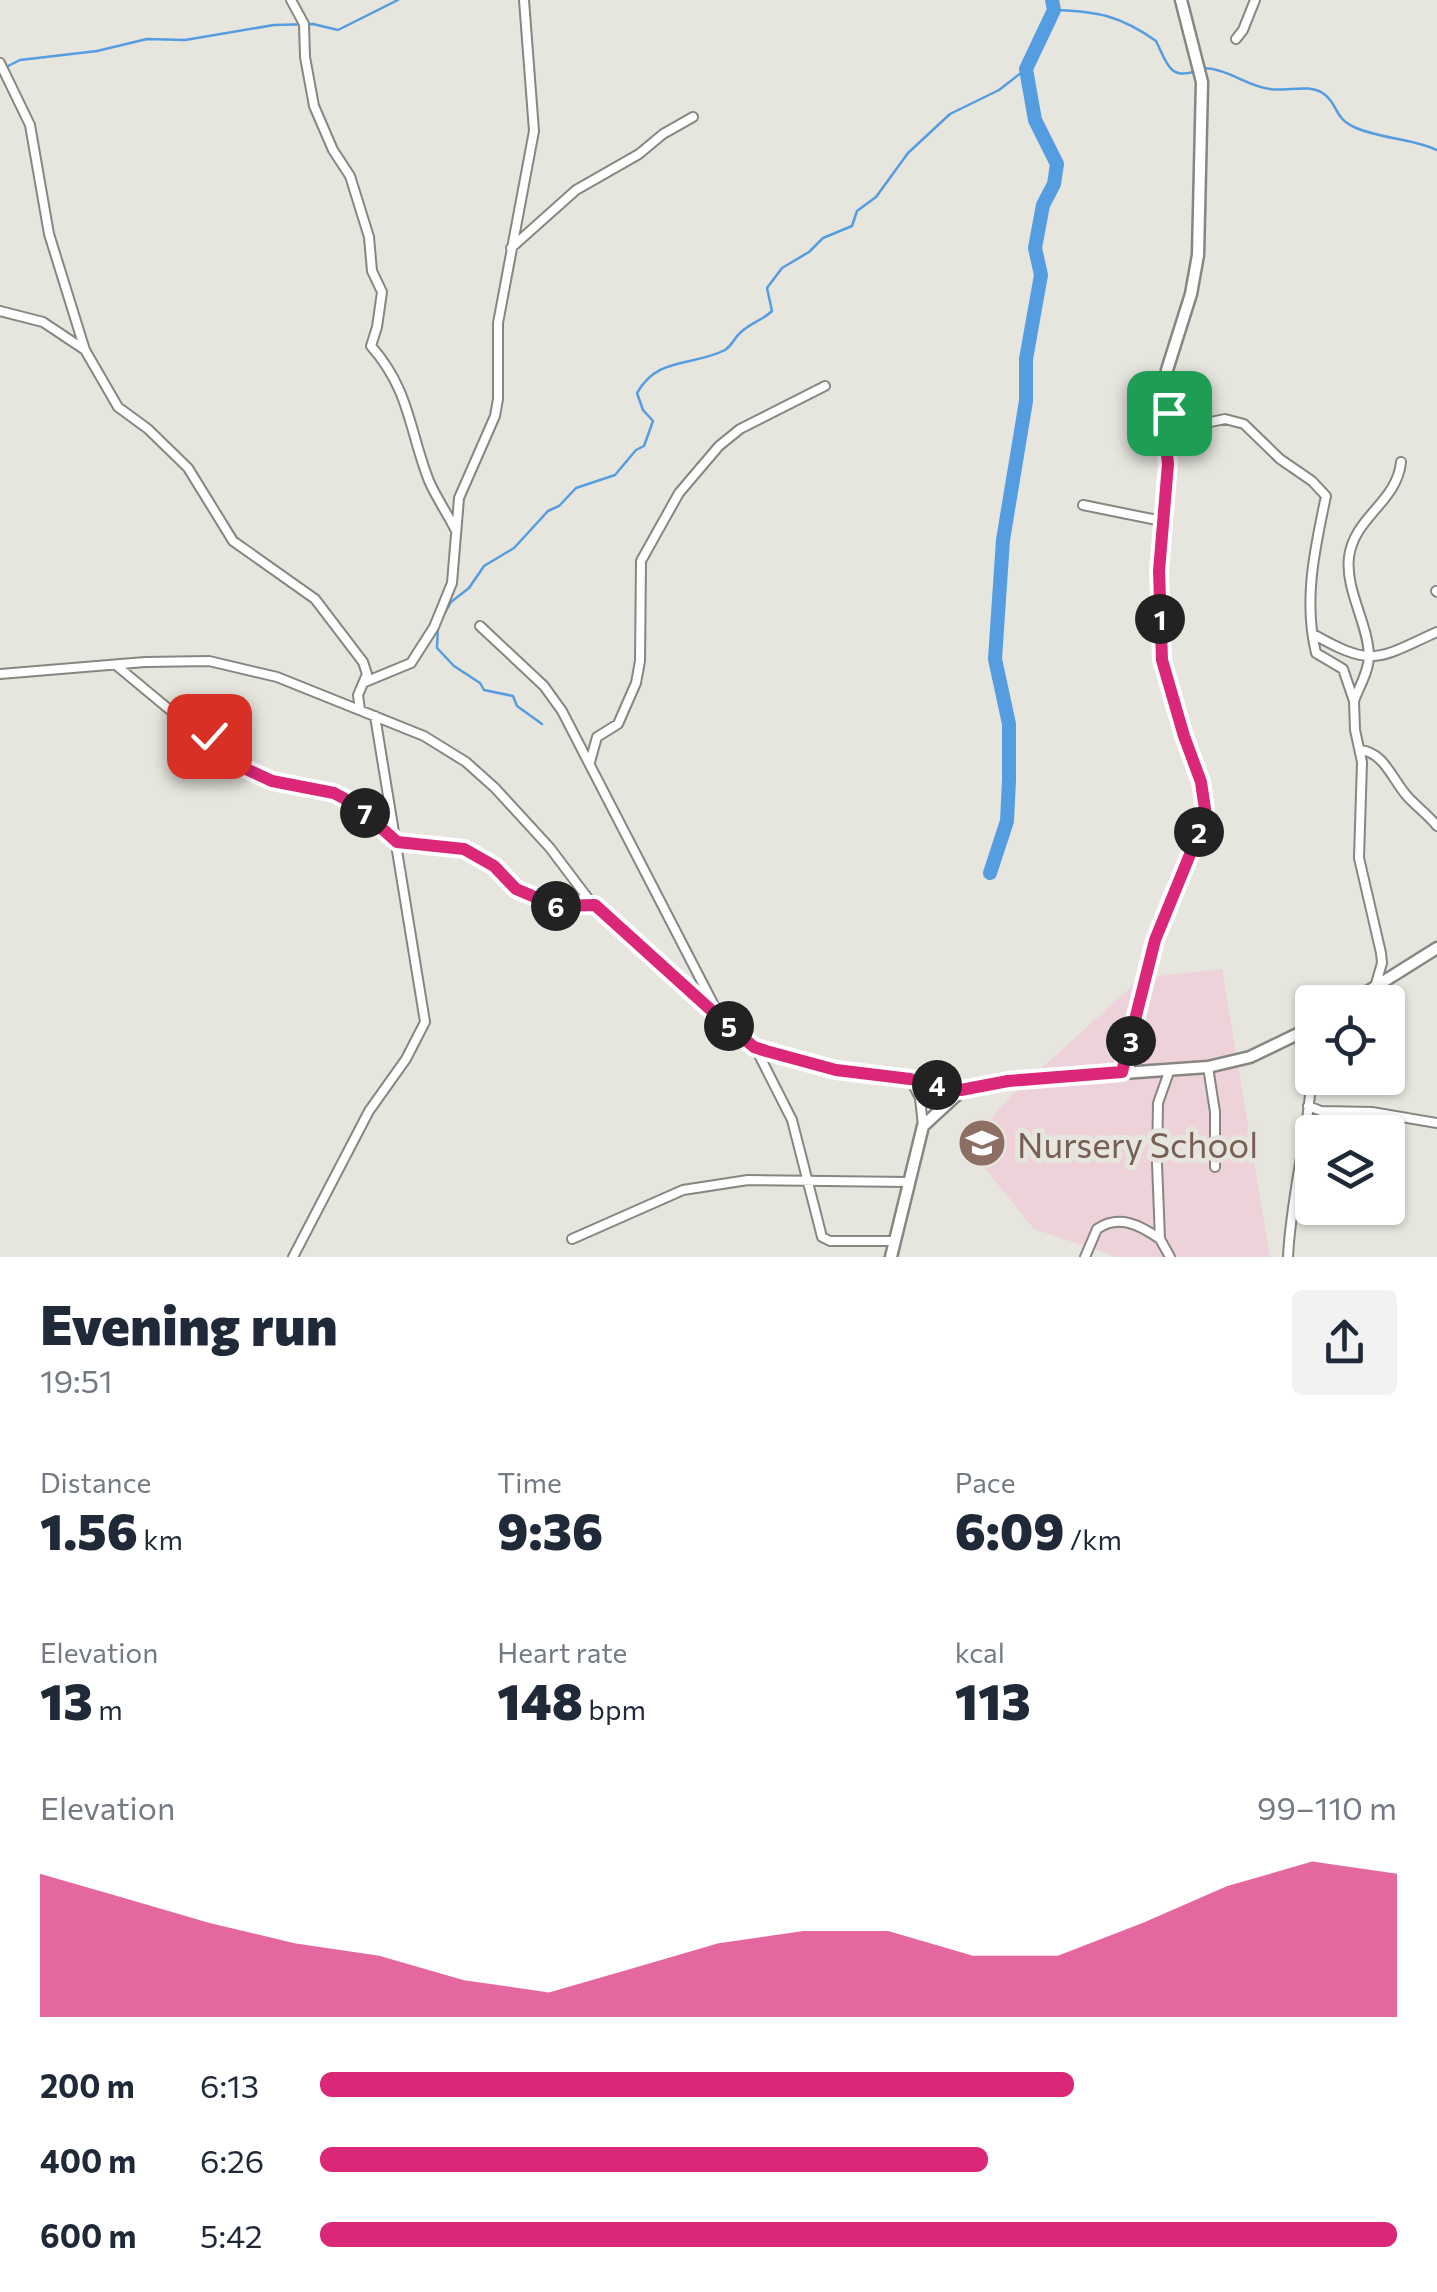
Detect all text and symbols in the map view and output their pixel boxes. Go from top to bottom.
pin [1127,371,1212,456]
icon: arrive [1142,386,1197,441]
pin: 1 [1135,594,1185,644]
text: 1 [1154,602,1166,636]
pin [167,694,252,779]
icon: check [182,709,237,764]
pin: 7 [340,788,390,838]
text: 7 [357,796,373,830]
pin: 2 [1174,807,1224,857]
text: 2 [1191,815,1207,849]
pin: 6 [531,881,581,931]
text: 6 [547,889,565,923]
map controls [1295,985,1405,1225]
button: locate [1295,985,1405,1095]
pin: 5 [704,1001,754,1051]
text: 5 [721,1009,737,1043]
pin: 3 [1106,1016,1156,1066]
text: 3 [1123,1024,1139,1058]
pin: 4 [912,1060,962,1110]
text: 4 [928,1068,946,1102]
button: layers [1295,1115,1405,1225]
school or university icon: Nursery School [956,1117,1008,1169]
place label: Nursery School [1017,1122,1258,1165]
text: Evening run [40,1289,338,1356]
button: share [1292,1290,1397,1395]
text: 19:51 [40,1360,113,1400]
text: Distance [40,1465,151,1499]
text: Time [497,1465,562,1499]
text: Pace [955,1465,1016,1499]
text: 1.56 [40,1499,138,1560]
text: 9:36 [497,1499,603,1560]
text: 6:09 [955,1499,1064,1560]
text: km [138,1522,183,1556]
text: /km [1064,1522,1122,1556]
text: Elevation [40,1635,158,1669]
text: Heart rate [497,1635,627,1669]
text: kcal [955,1635,1005,1669]
text: 13 [40,1669,93,1730]
text: 148 [497,1669,583,1730]
text: 113 [955,1669,1031,1730]
text: m [93,1692,123,1726]
text: bpm [583,1692,646,1726]
text: Elevation [40,1787,175,1827]
text: 99–110 m [1257,1787,1397,1827]
text: 200 m [40,2065,135,2105]
text: 6:13 [200,2065,259,2105]
text: 400 m [40,2140,136,2180]
text: 6:26 [200,2140,264,2180]
text: 600 m [40,2215,136,2255]
text: 5:42 [200,2215,262,2255]

